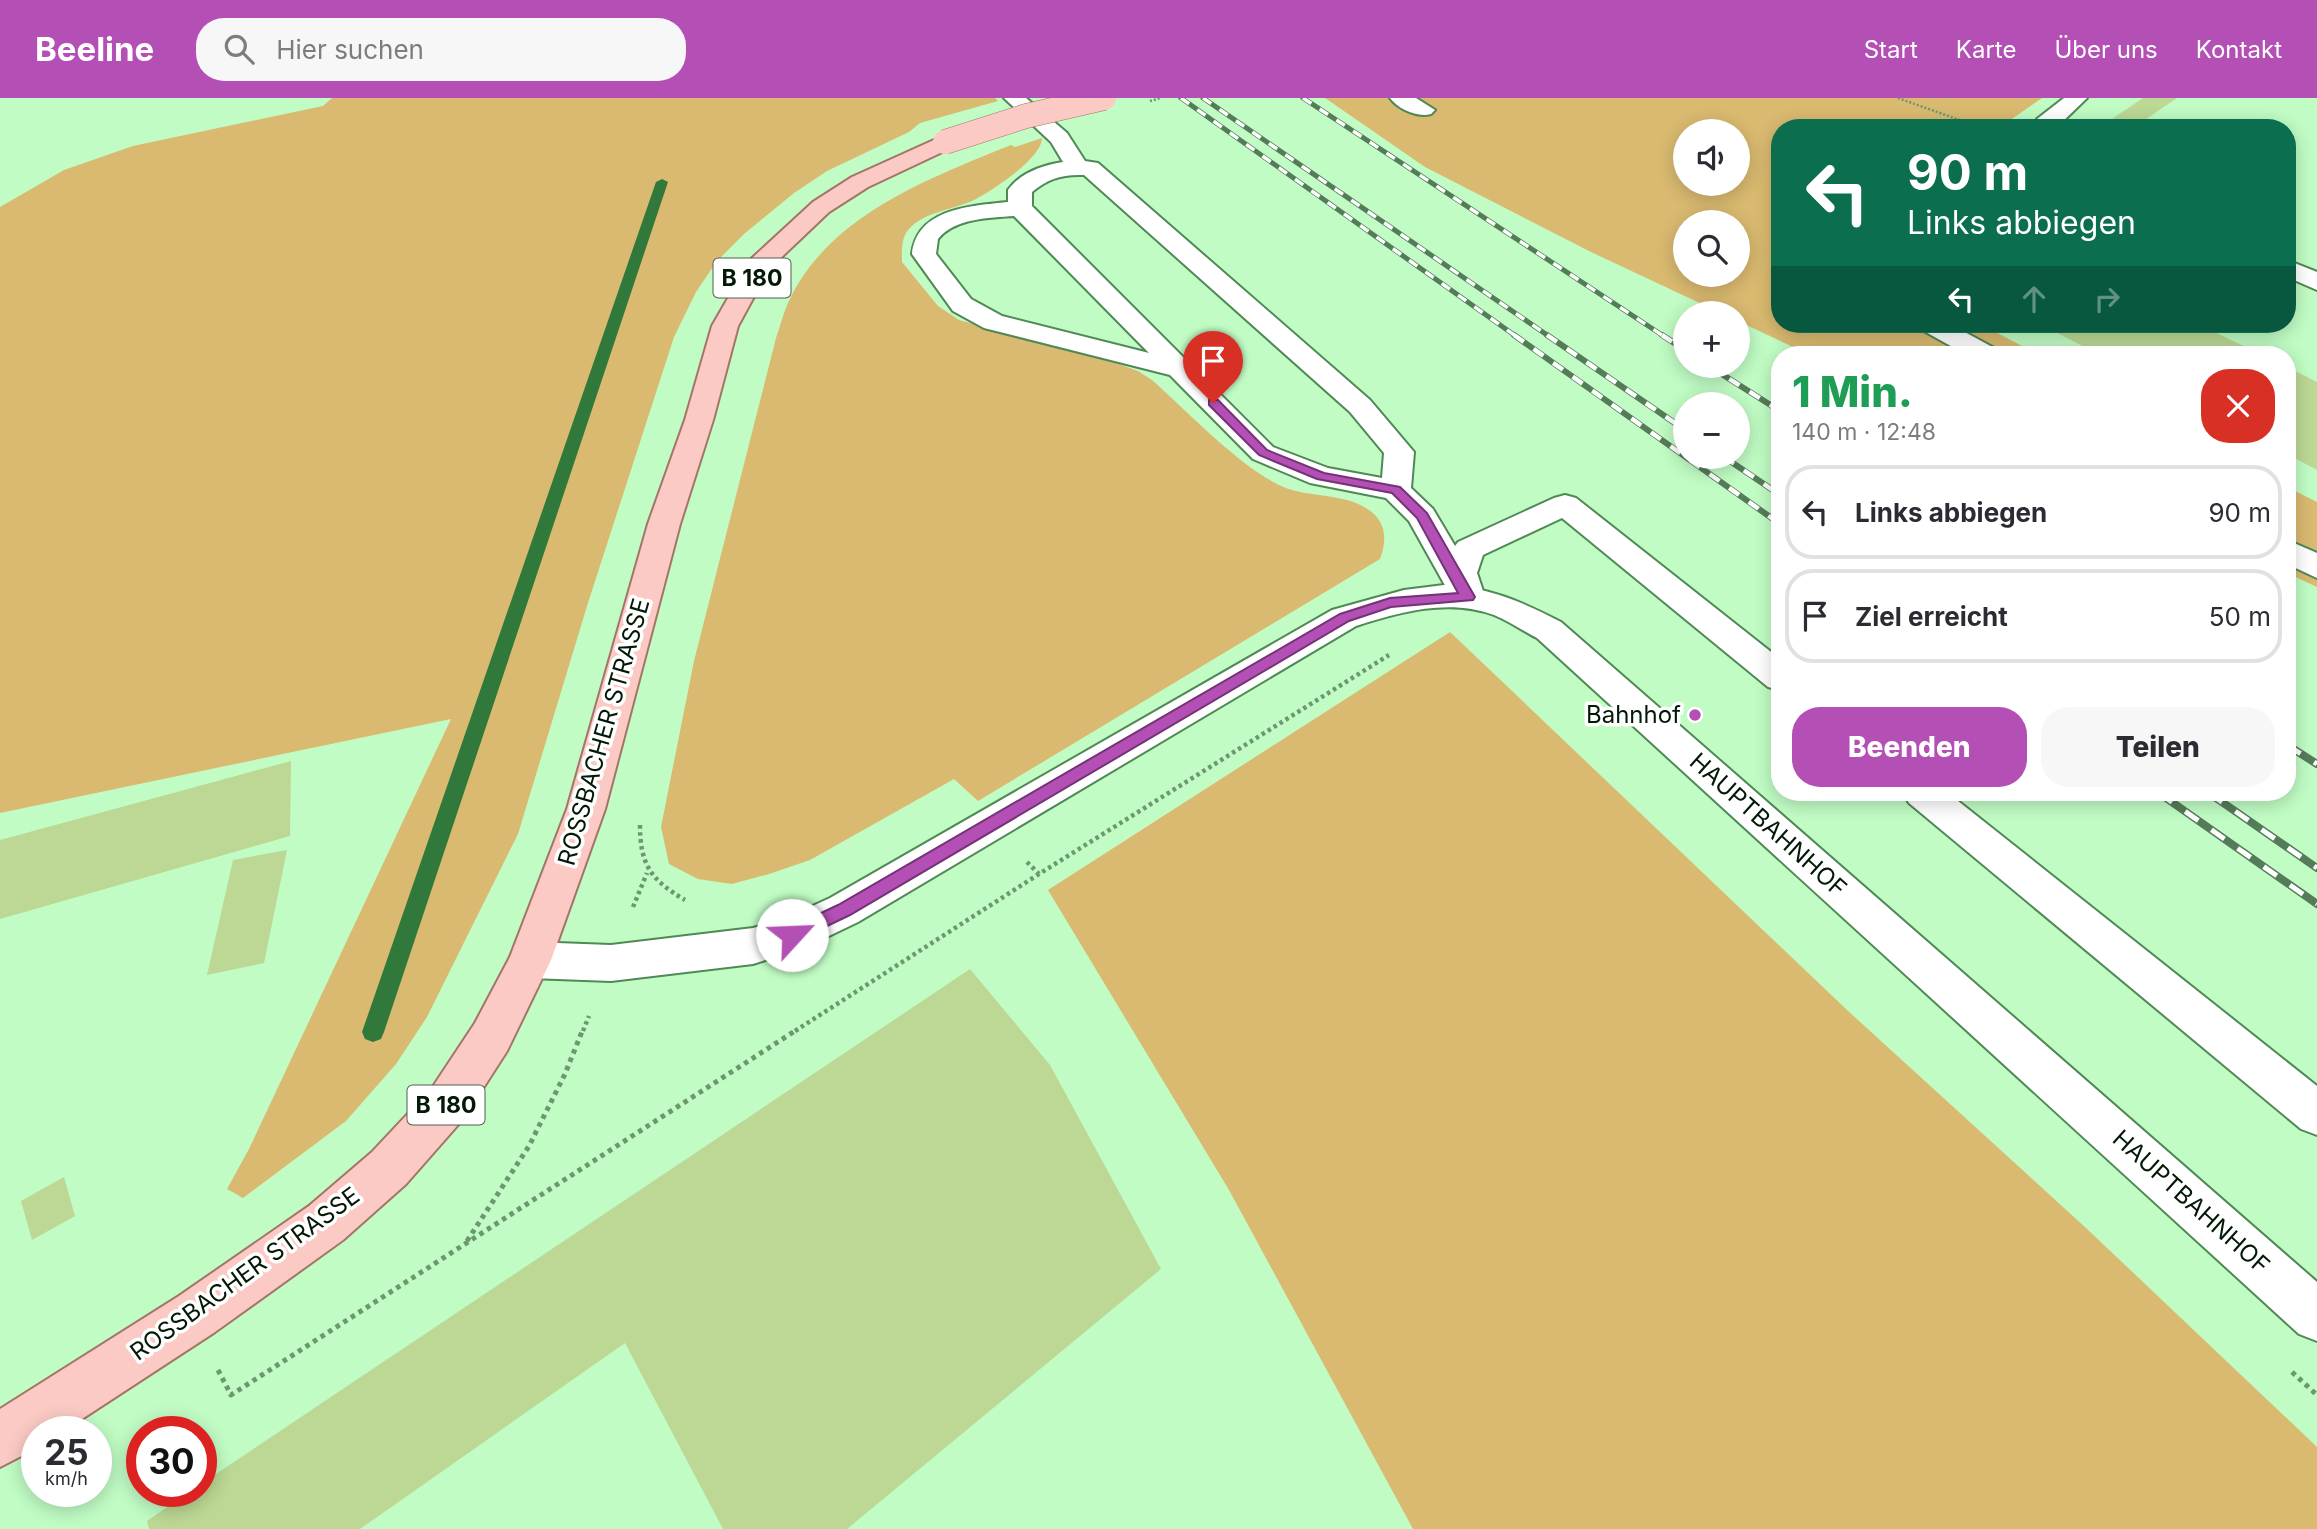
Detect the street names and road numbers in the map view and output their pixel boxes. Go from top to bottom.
road number: B 180 [714,258,790,298]
street label: ROSSBACHER STRASSE [552,595,656,869]
street label: HAUPTBAHNHOF [1684,747,1853,903]
road number: B 180 [408,1086,485,1124]
street label: HAUPTBAHNHOF [2107,1124,2276,1280]
street label: ROSSBACHER STRASSE [124,1181,365,1366]

